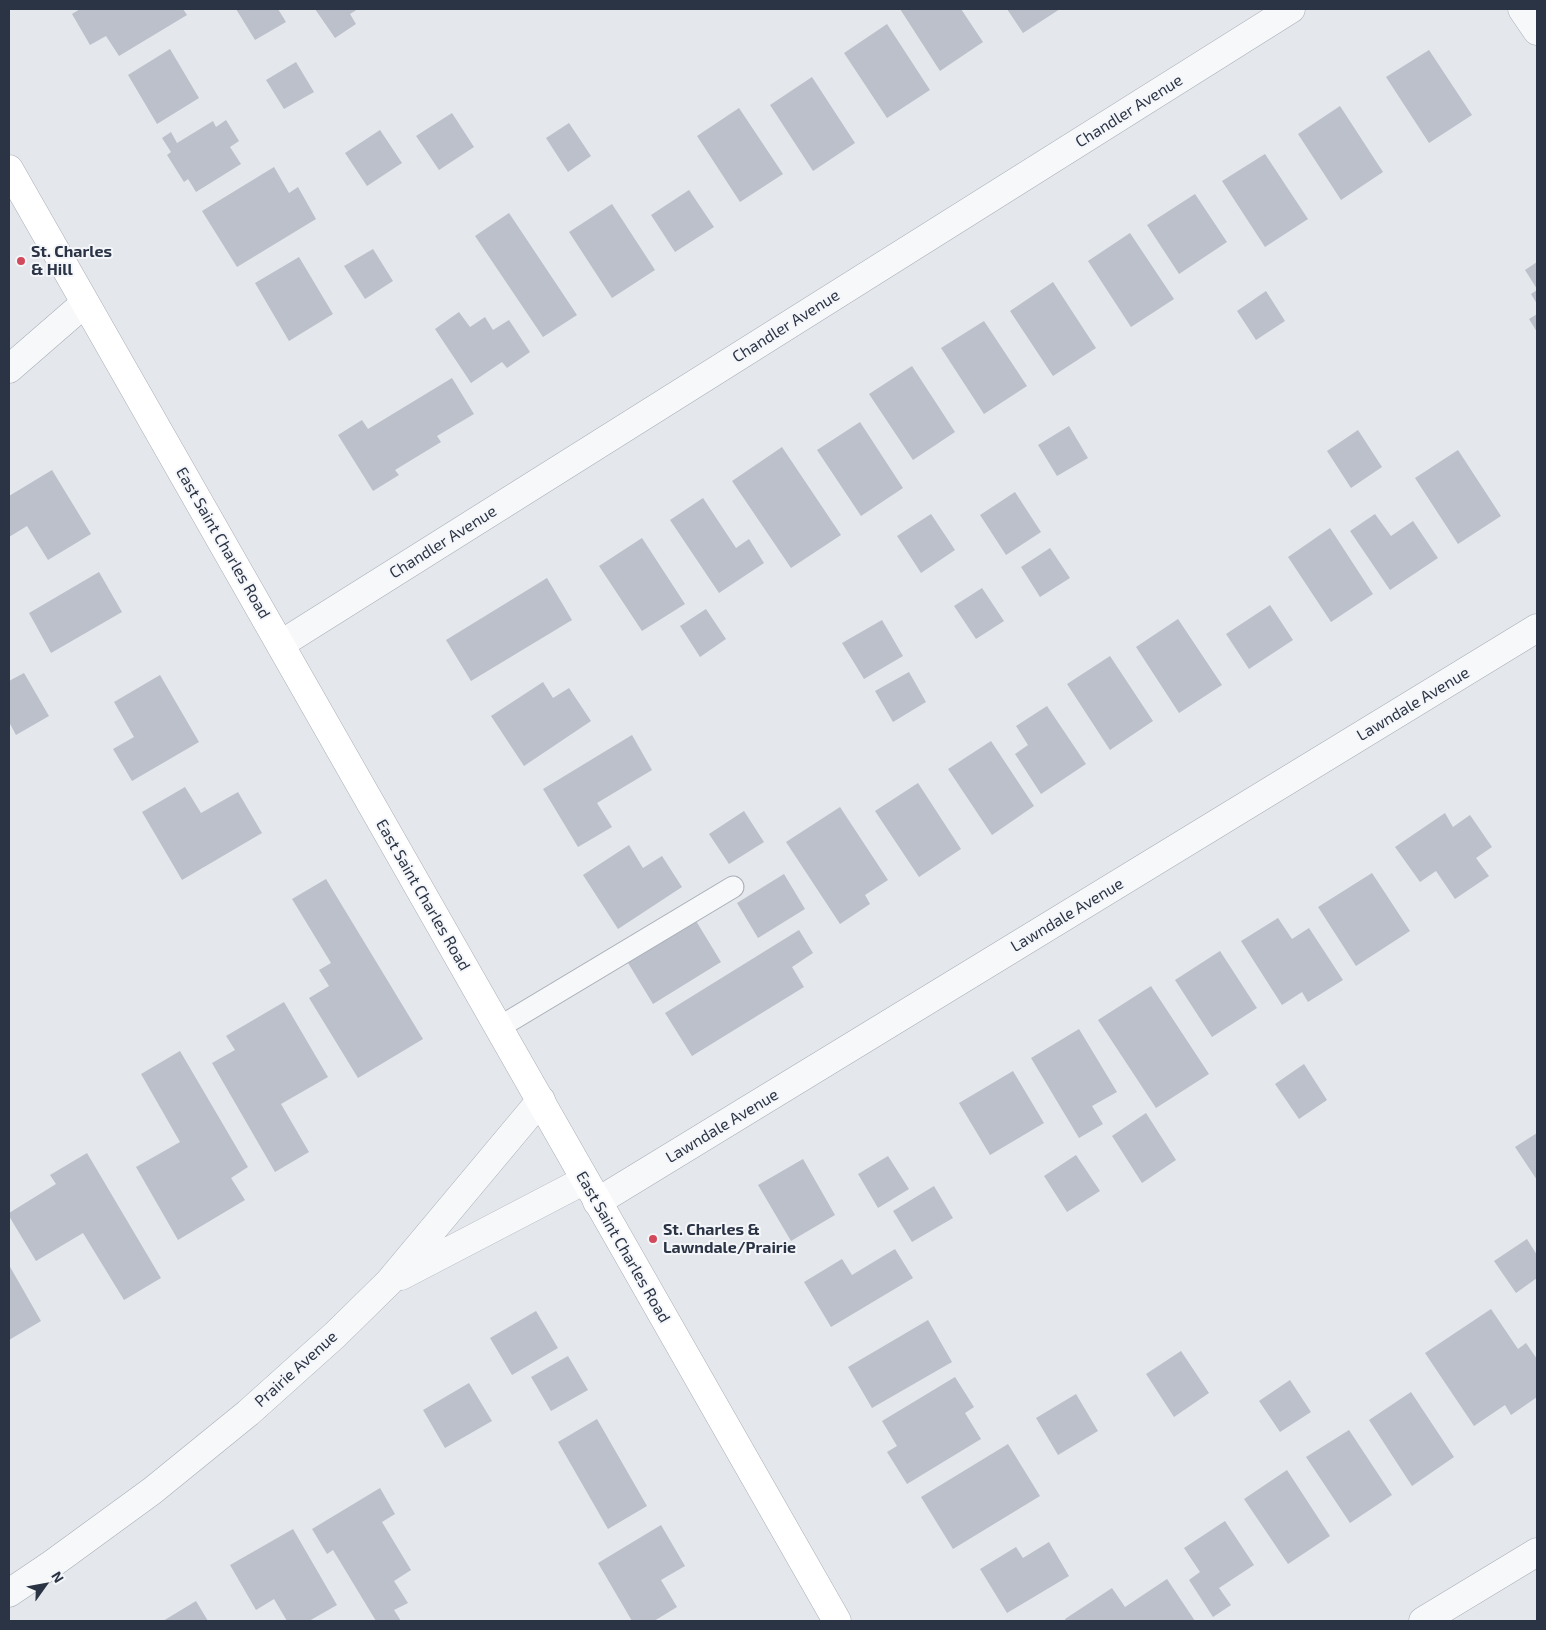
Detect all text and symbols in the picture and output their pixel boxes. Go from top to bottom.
street label: Chandler Avenue [1072,70,1186,152]
place label: St. Charles & Hill [31,242,112,280]
marker: St. Charles & Hill [15,255,27,267]
street label: Chandler Avenue [729,285,843,367]
street label: East Saint Charles Road [172,464,274,622]
street label: Chandler Avenue [386,501,500,583]
street label: Lawndale Avenue [1353,663,1473,745]
street label: East Saint Charles Road [372,816,474,974]
street label: Lawndale Avenue [1007,874,1127,956]
street label: Lawndale Avenue [662,1085,782,1167]
street label: East Saint Charles Road [572,1168,674,1326]
place label: St. Charles & Lawndale/Prairie [663,1220,796,1258]
marker: St. Charles & Lawndale/Prairie [647,1233,659,1245]
street label: Prairie Avenue [251,1327,341,1411]
north arrow [20,1560,70,1610]
text: N [48,1568,68,1586]

